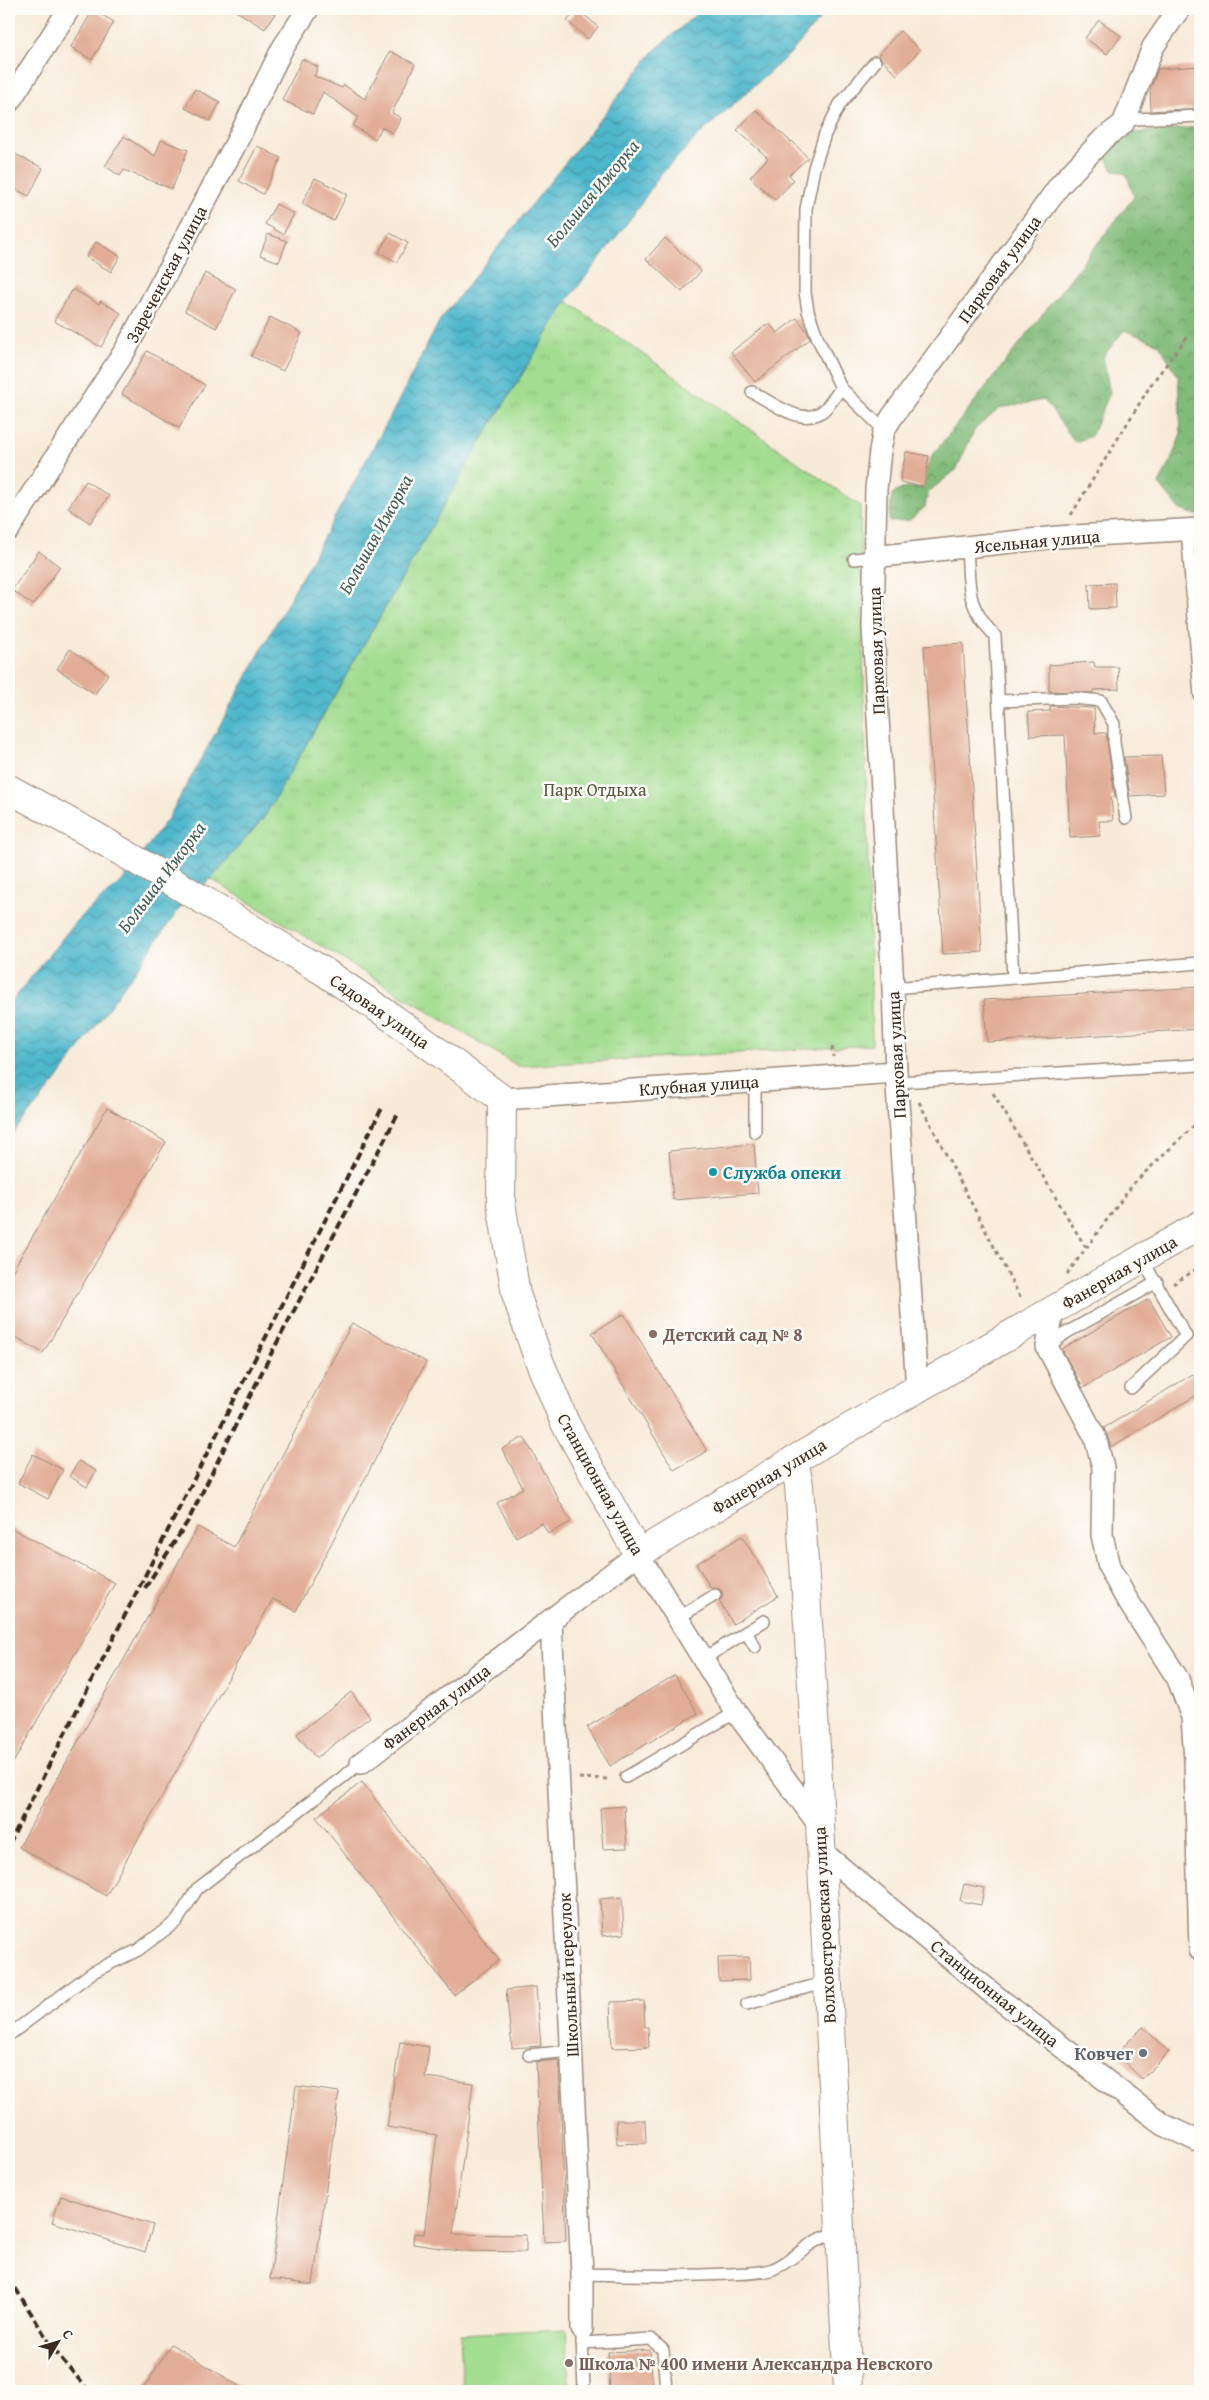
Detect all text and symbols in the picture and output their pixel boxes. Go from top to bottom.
water label: Большая Ижорка [539,133,646,253]
street label: Зареченская улица [118,200,214,348]
street label: Парковая улица [951,209,1048,329]
water label: Большая Ижорка [331,469,420,599]
street label: Ясельная улица [972,522,1101,560]
street label: Парковая улица [860,586,892,715]
park label: Парк Отдыха [543,776,647,803]
water label: Большая Ижорка [110,815,212,939]
street label: Садовая улица [325,967,436,1056]
street label: Парковая улица [879,990,913,1119]
street label: Клубная улица [638,1067,760,1103]
place label: Служба опеки [723,1159,841,1186]
marker: Служба опеки [707,1166,719,1178]
street label: Фанерная улица [1056,1228,1182,1316]
place label: Детский сад № 8 [662,1321,803,1348]
marker: Детский сад № 8 [647,1328,659,1340]
street label: Станционная улица [551,1408,651,1560]
street label: Фанерная улица [707,1431,832,1521]
street label: Фанерная улица [376,1657,496,1757]
street label: Волховстроевская улица [805,1826,843,2024]
street label: Школьный переулок [550,1892,586,2058]
street label: Станционная улица [925,1933,1066,2054]
place label: Ковчег [1074,2040,1133,2067]
marker: Ковчег [1137,2047,1149,2059]
north arrow [32,2318,82,2368]
text: С [58,2325,79,2343]
place label: Школа № 400 имени Александра Невского [579,2350,933,2377]
marker: Школа № 400 имени Александра Невского [563,2357,575,2369]

